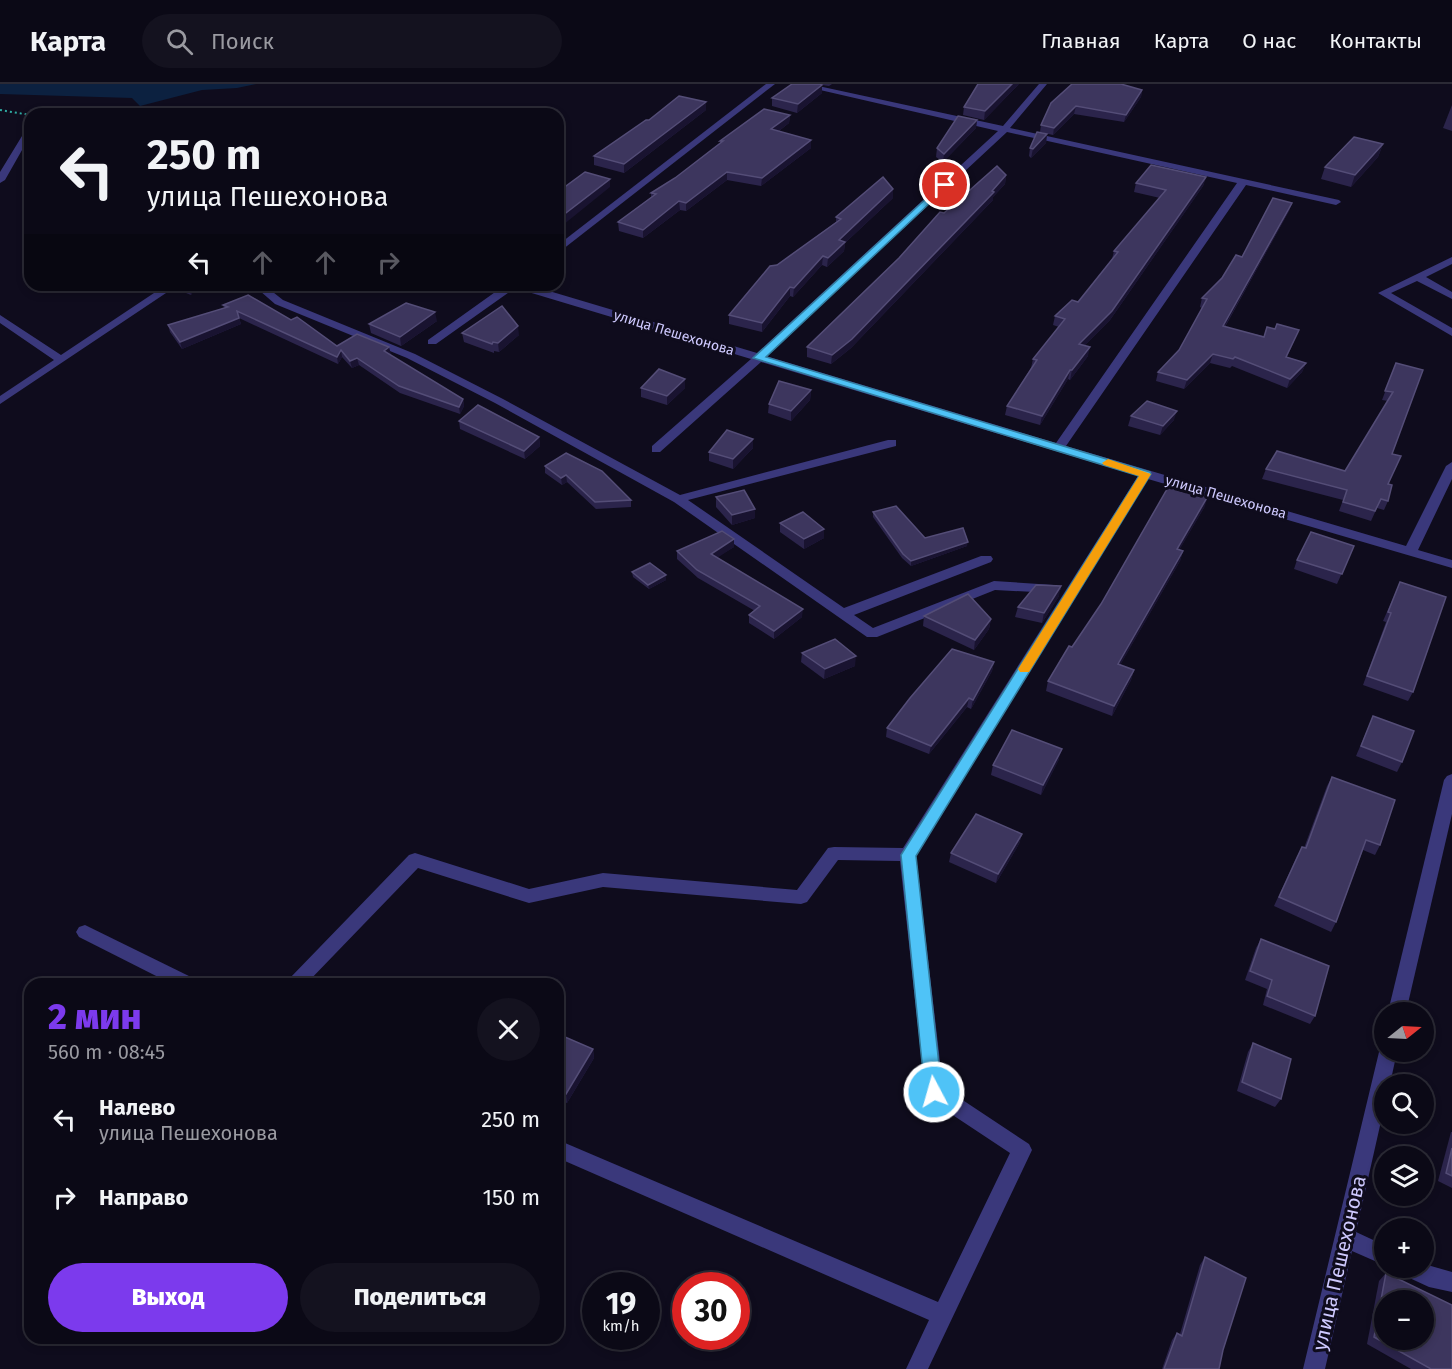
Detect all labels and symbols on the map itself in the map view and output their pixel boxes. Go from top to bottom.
pin [919,159,970,210]
street label: улица Пешехонова [612,307,736,359]
street label: улица Пешехонова [1164,472,1288,522]
north arrow [1374,1002,1434,1062]
position arrow [902,1060,966,1124]
street label: улица Пешехонова [1307,1173,1371,1353]
speed limit sign: 30 [672,1272,750,1350]

